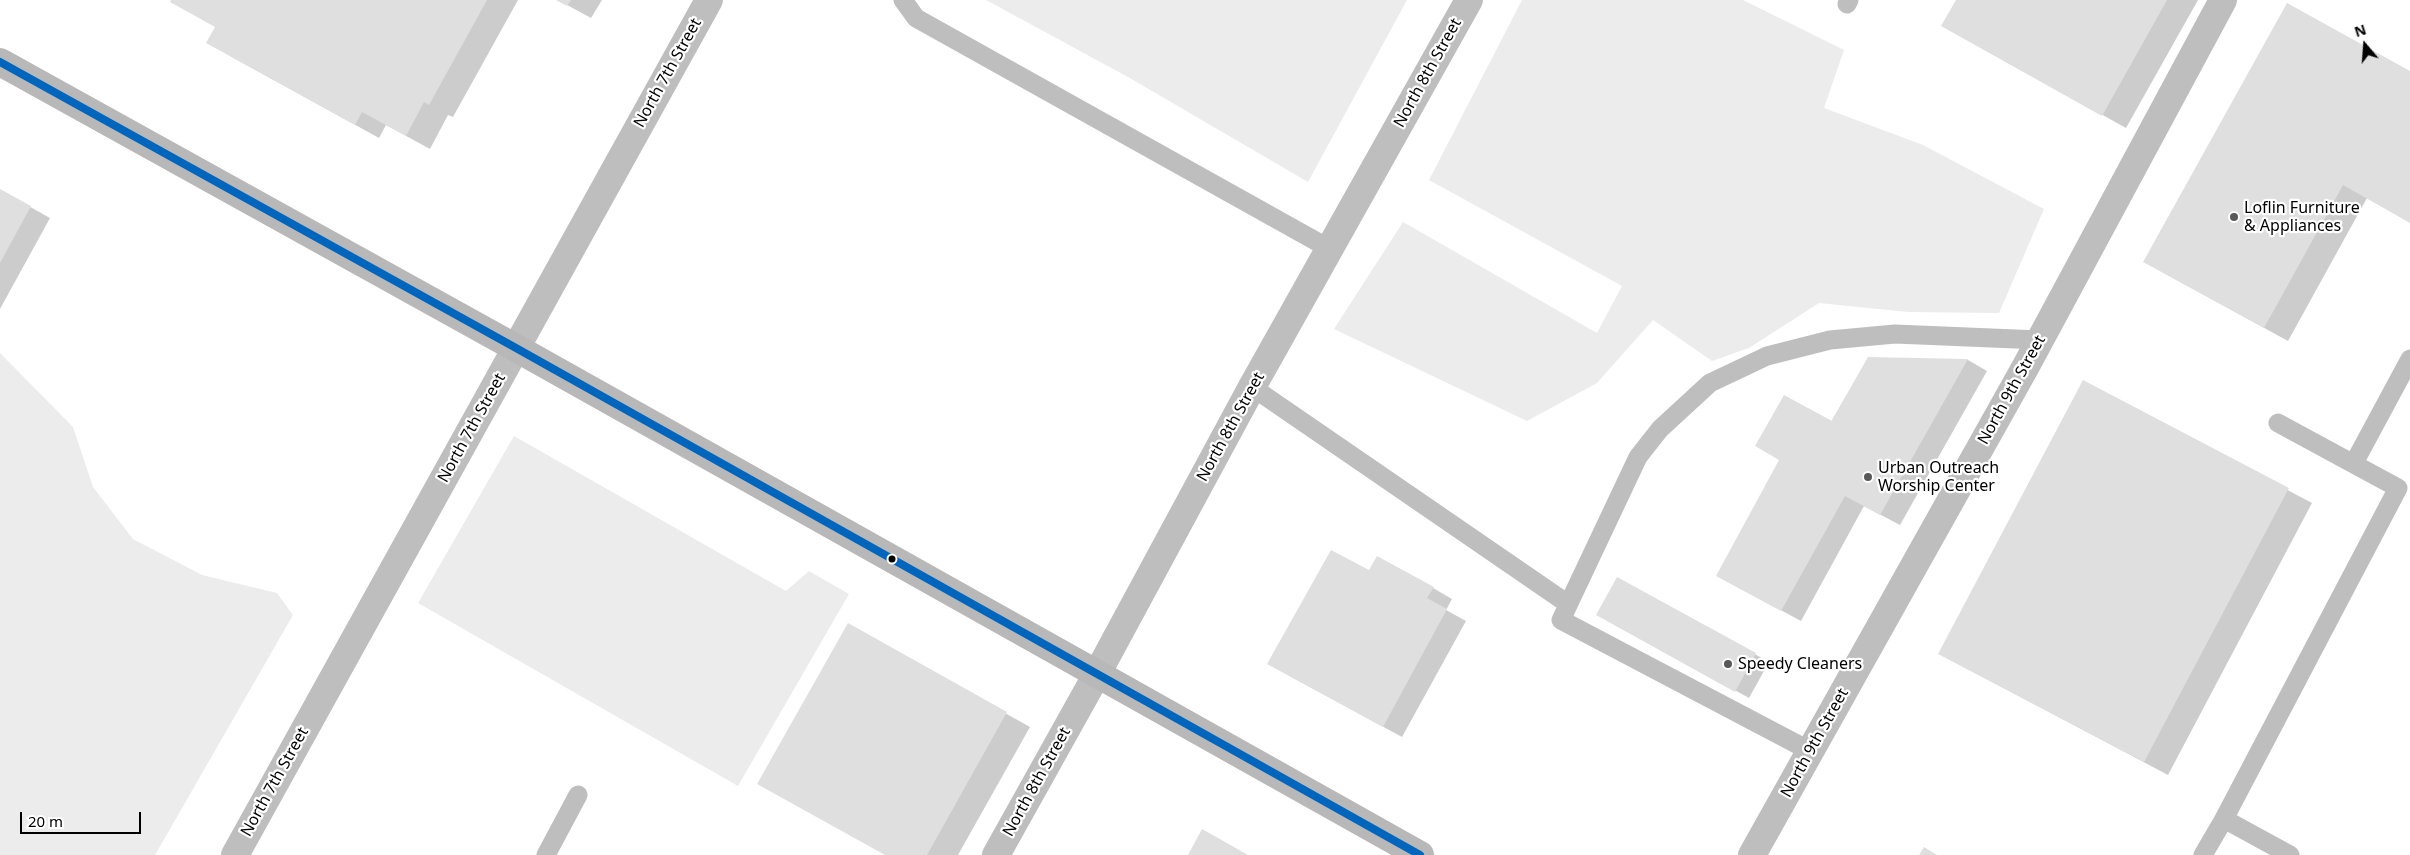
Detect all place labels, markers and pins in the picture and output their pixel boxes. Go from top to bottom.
place label: Loflin Furniture & Appliances [2244,198,2360,236]
marker: Loflin Furniture & Appliances [2228,211,2240,223]
place label: Urban Outreach Worship Center [1878,458,1999,496]
marker: Urban Outreach Worship Center [1862,471,1874,483]
unlabelled marker [887,554,897,564]
place label: Speedy Cleaners [1738,654,1862,674]
marker: Speedy Cleaners [1722,658,1734,670]

